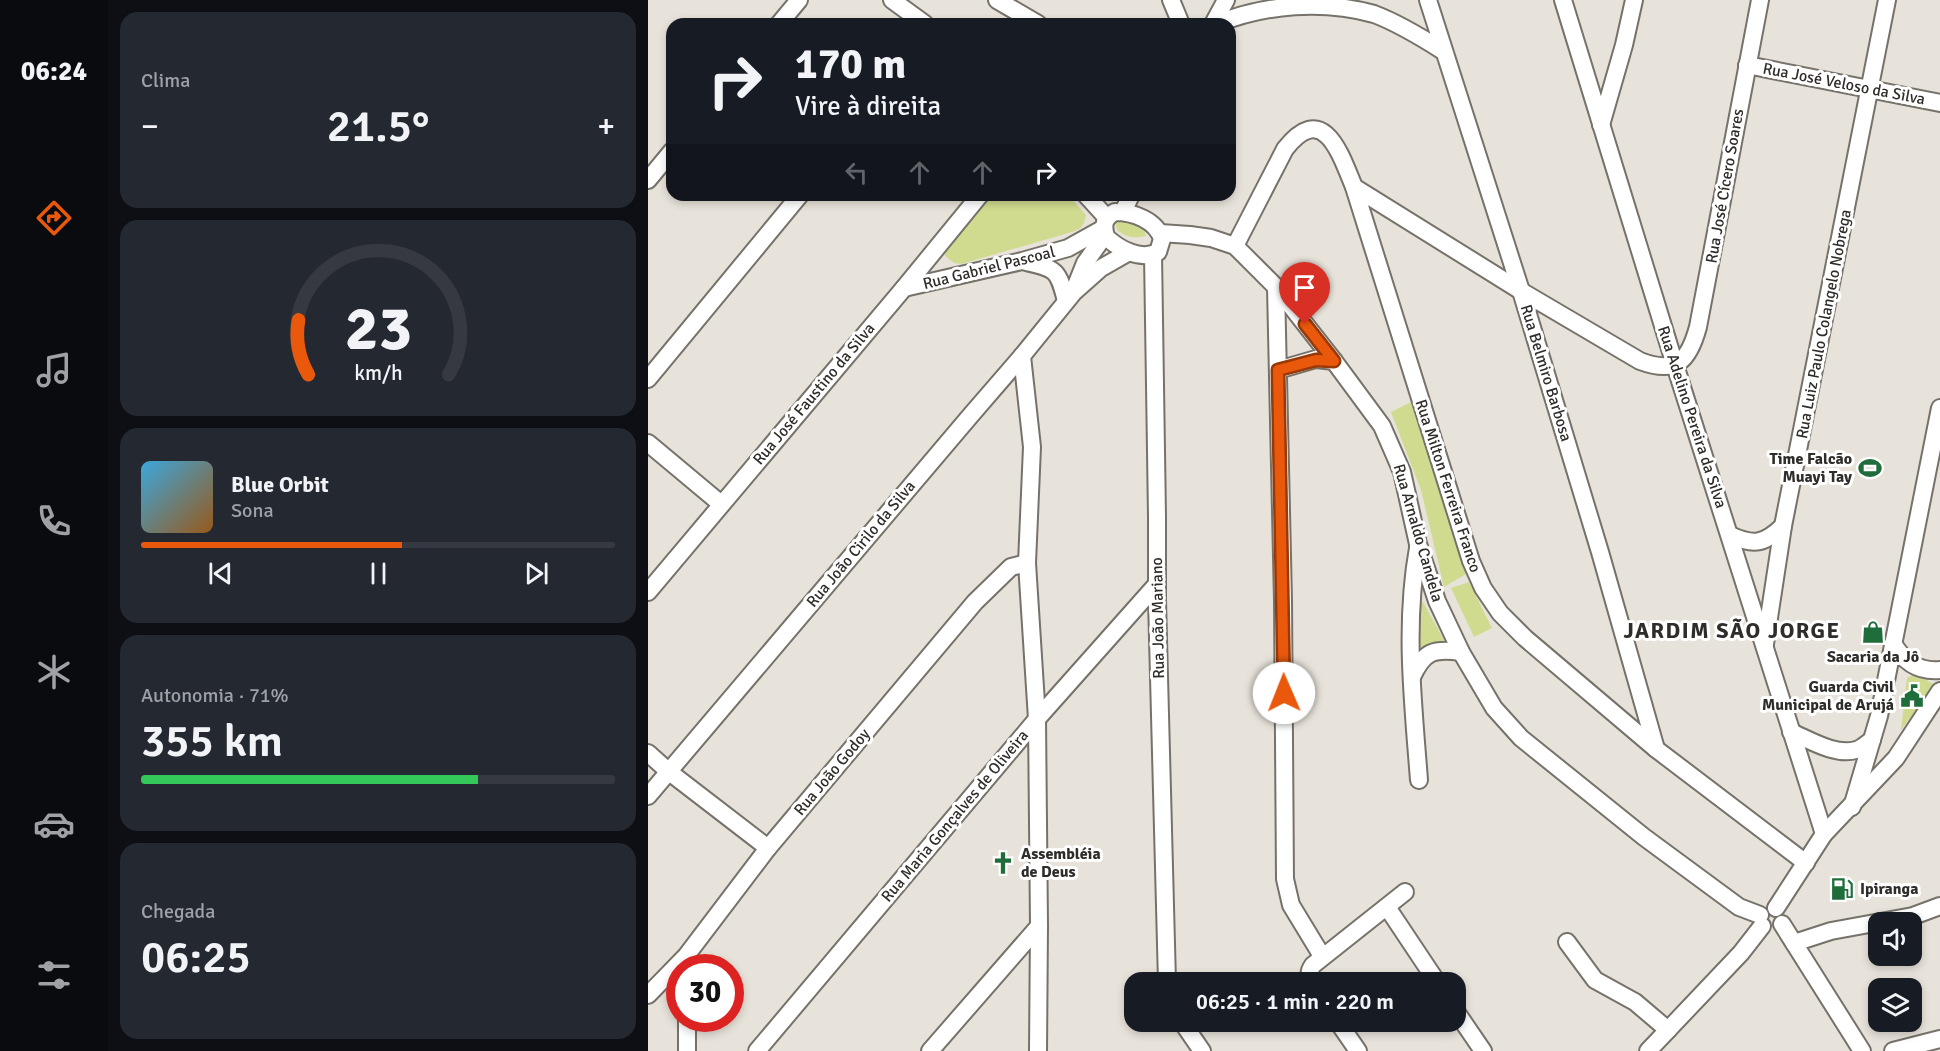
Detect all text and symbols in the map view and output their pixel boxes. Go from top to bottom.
text: 170 m [795,39,906,90]
icon: right [696,42,774,120]
text: 06:24 [21,55,87,88]
street label: Rua José Veloso da Silva [1761,58,1927,110]
text: Clima [141,68,190,93]
text: Vire à direita [795,90,941,123]
text: 21.5° [327,99,429,154]
text: − [141,106,159,147]
text: + [597,106,615,147]
street label: Rua José Cícero Soares [1702,107,1748,265]
icon: left [840,156,873,189]
icon: ahead [903,156,936,189]
icon: ahead [966,156,999,189]
icon: right [1029,156,1062,189]
icon: directions [33,197,75,239]
street label: Rua Luiz Paulo Colangelo Nobrega [1792,208,1856,440]
street label: Rua Gabriel Pascoal [921,242,1058,294]
pin [1279,262,1330,324]
icon: arrive [1288,271,1321,304]
text: 23 [344,290,412,367]
street label: Rua Belmiro Barbosa [1516,302,1576,444]
street label: Rua José Faustino da Silva [749,319,879,469]
street label: Rua Adelino Pereira da Silva [1653,323,1731,511]
icon: music [33,349,75,391]
text: km/h [354,360,402,386]
street label: Rua Milton Ferreira Franco [1411,397,1485,575]
place label: Time Falcão Muayi Tay [1770,449,1852,487]
sports icon: Time Falcão Muayi Tay [1857,455,1883,481]
street label: Rua Arnaldo Candela [1389,462,1447,604]
text: Blue Orbit [231,471,329,498]
street label: Rua João Cirilo da Silva [802,477,920,611]
text: Sona [231,498,274,523]
icon: phone [33,500,75,542]
icon: previous [204,557,237,590]
icon: pause [362,557,395,590]
icon: next [520,557,553,590]
street label: Rua João Mariano [1147,557,1169,679]
district label: JARDIM SÃO JORGE [1623,617,1841,644]
shop icon: Sacaria da Jô [1860,619,1886,645]
place label: Sacaria da Jô [1827,647,1919,667]
icon: climate [33,651,75,693]
position arrow [1252,661,1316,725]
place label: Guarda Civil Municipal de Arujá [1762,677,1894,715]
text: Autonomia · 71% [141,683,289,708]
public building icon: Guarda Civil Municipal de Arujá [1899,683,1925,709]
text: 355 km [141,714,283,769]
street label: Rua João Godoy [790,724,875,820]
street label: Rua Maria Gonçalves de Oliveira [877,726,1033,906]
icon: car [33,803,75,845]
place label: Assembléia de Deus [1021,844,1101,882]
church icon: Assembléia de Deus [990,850,1016,876]
fuel station icon: Ipiranga [1829,876,1855,902]
place label: Ipiranga [1860,879,1918,899]
text: Chegada [141,899,215,924]
map controls [1868,912,1922,1032]
button: sound [1868,912,1922,966]
text: 06:25 [141,930,251,985]
icon: filters [33,954,75,996]
speed limit sign: 30 [666,954,744,1032]
button: layers [1868,978,1922,1032]
text: 06:25 · 1 min · 220 m [1196,988,1394,1015]

